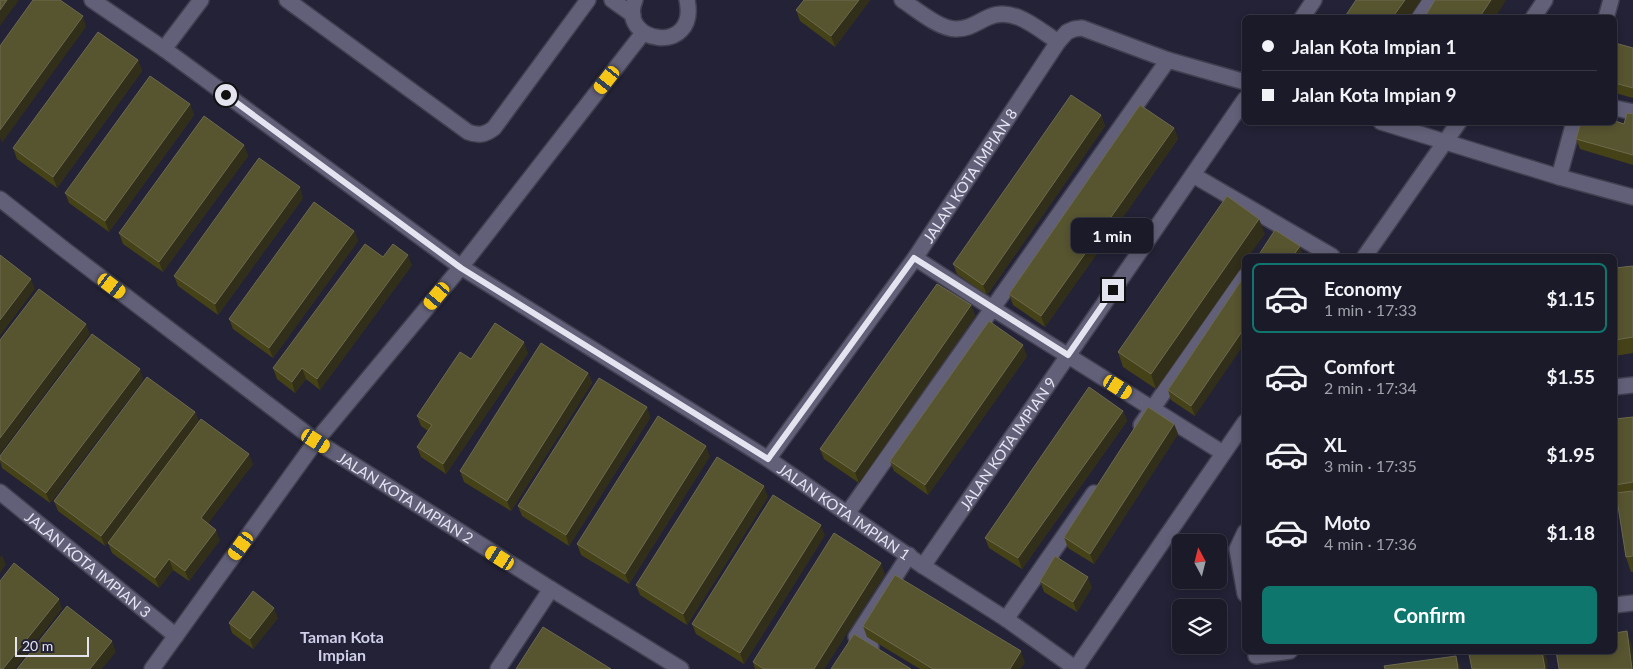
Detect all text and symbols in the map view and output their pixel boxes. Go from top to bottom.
text: Jalan Kota Impian 1 [1292,35,1457,58]
car [591,64,622,96]
text: Jalan Kota Impian 9 [1292,83,1457,106]
route start [215,84,237,106]
street label: JALAN KOTA IMPIAN 8 [919,105,1021,246]
callout: 1 min [1072,218,1154,252]
text: 1 min [1092,226,1132,245]
car [95,271,128,301]
icon: car [1264,276,1309,321]
text: Economy [1324,277,1402,300]
route end [1102,279,1124,301]
car [421,280,452,312]
text: $1.15 [1546,287,1595,310]
text: 1 min · 17:33 [1324,300,1417,319]
icon: car [1264,354,1309,399]
text: Comfort [1324,355,1395,378]
text: $1.55 [1546,365,1595,388]
car [1101,373,1134,401]
street label: JALAN KOTA IMPIAN 9 [956,374,1060,513]
text: 2 min · 17:34 [1324,378,1417,397]
car [299,427,332,455]
icon: car [1264,432,1309,477]
text: XL [1324,433,1347,456]
text: $1.95 [1546,443,1595,466]
street label: JALAN KOTA IMPIAN 2 [334,448,477,547]
text: 3 min · 17:35 [1324,456,1417,475]
street label: JALAN KOTA IMPIAN 1 [774,459,914,564]
street label: JALAN KOTA IMPIAN 3 [22,507,155,621]
icon: car [1264,510,1309,555]
text: Moto [1324,511,1370,534]
text: $1.18 [1546,521,1595,544]
car [226,529,255,563]
north arrow [1172,534,1228,589]
map controls [1172,534,1227,654]
text: 4 min · 17:36 [1324,534,1417,553]
car [483,544,516,572]
button: Confirm [1262,586,1597,644]
button: layers [1172,599,1227,654]
district label: Taman Kota Impian [300,627,384,664]
scale bar [15,634,89,657]
text: 20 m [22,637,53,654]

